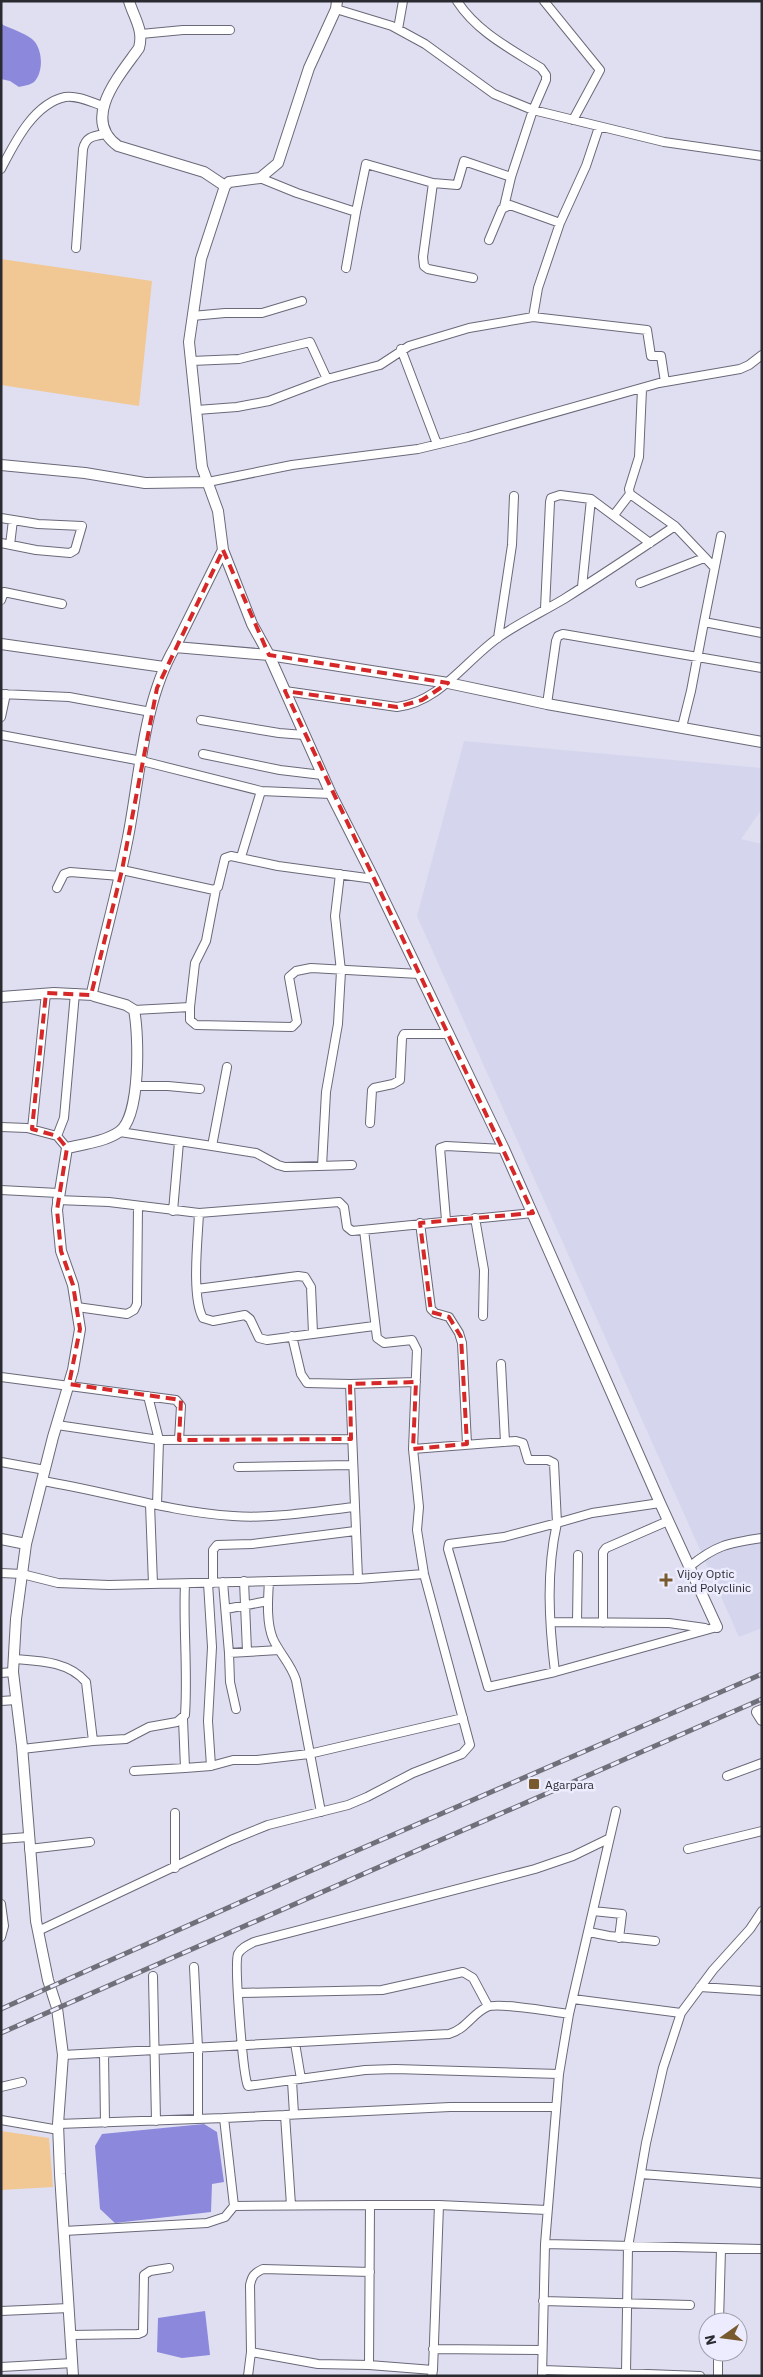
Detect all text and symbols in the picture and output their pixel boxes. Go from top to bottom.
place label: Vijoy Optic and Polyclinic [677,1566,751,1595]
marker: Vijoy Optic and Polyclinic [659,1573,673,1587]
marker: Agarpara [527,1777,541,1791]
place label: Agarpara [545,1777,595,1792]
north arrow [698,2312,748,2362]
text: N [700,2333,720,2347]

